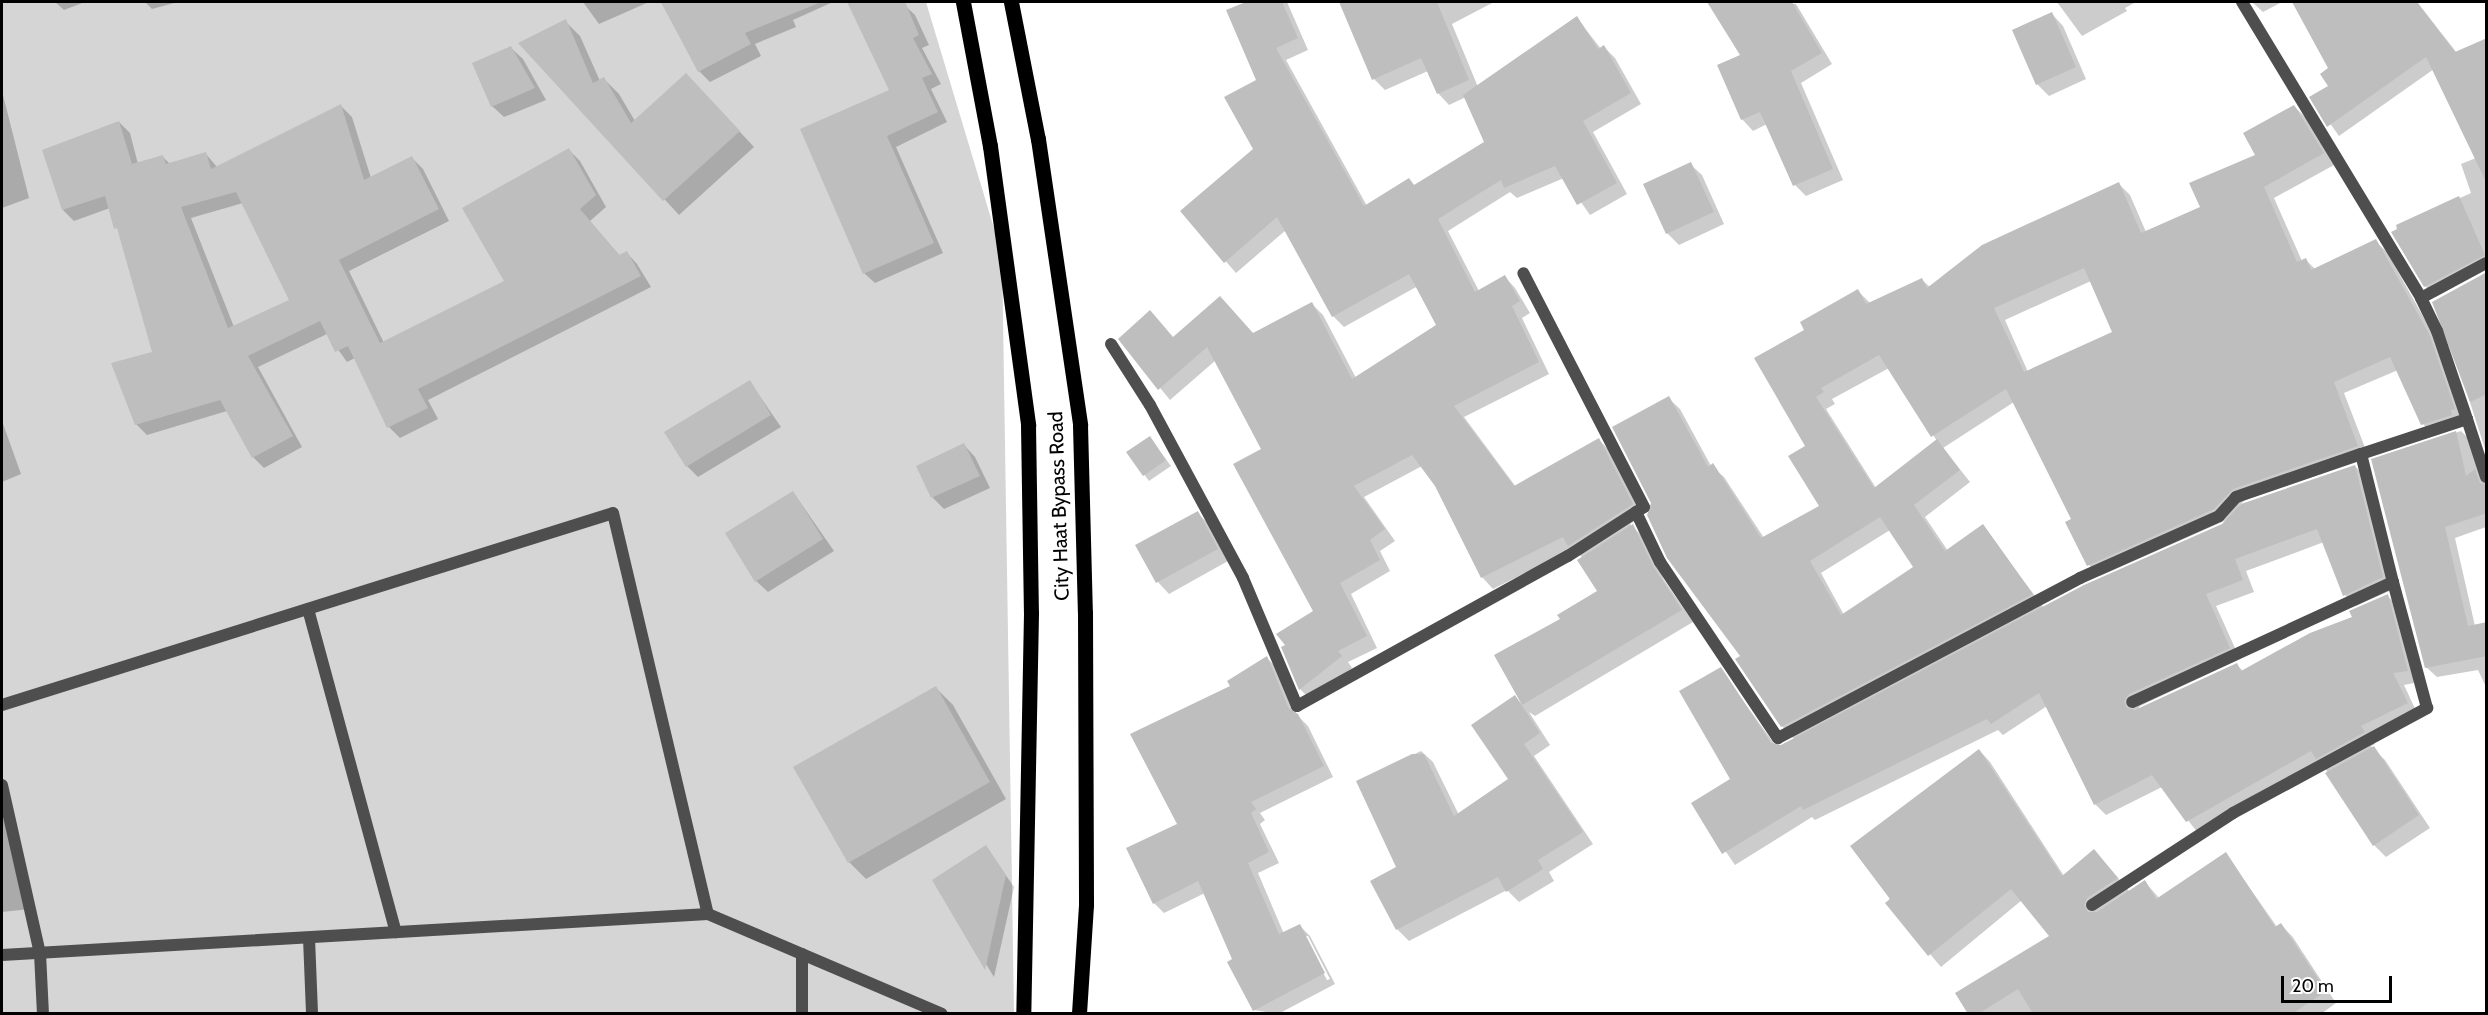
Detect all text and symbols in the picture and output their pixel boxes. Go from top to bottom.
street label: City Haat Bypass Road [1044,411,1074,601]
scale bar [2284,964,2395,1002]
text: 20 m [2292,975,2334,997]

